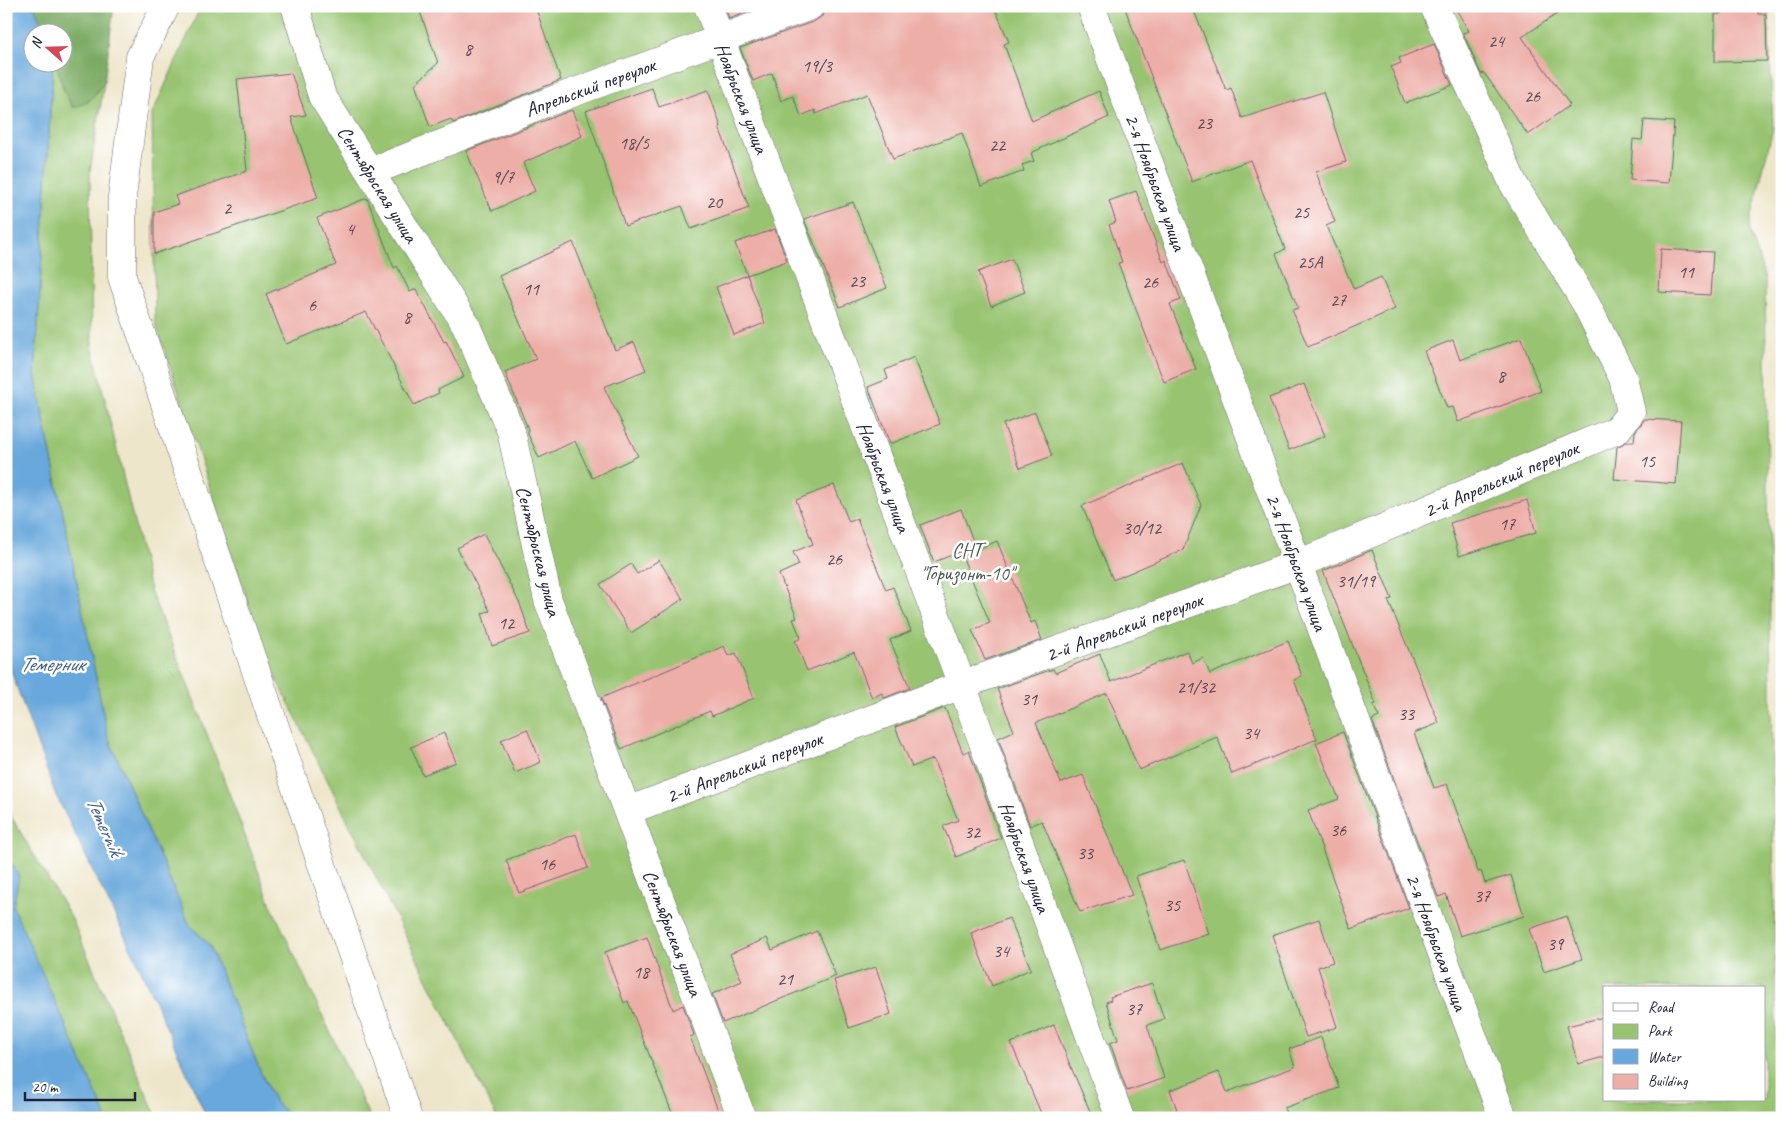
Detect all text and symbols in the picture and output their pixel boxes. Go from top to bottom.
north arrow [22,22,72,72]
house number: 24 [1488,30,1506,52]
text: N [27,35,47,51]
house number: 8 [464,38,474,60]
street label: Ноябрьская улица [709,39,775,158]
street label: Апрельский переулок [522,52,660,123]
house number: 19/3 [802,55,834,77]
house number: 26 [1524,85,1541,107]
street label: 2-я Ноябрьская улица [1119,110,1193,256]
house number: 23 [1196,112,1214,134]
street label: Сентябрьская улица [332,121,424,248]
house number: 18/5 [619,132,650,154]
house number: 22 [989,134,1007,156]
house number: 9/7 [492,166,515,188]
house number: 20 [706,191,724,213]
house number: 2 [223,197,233,219]
house number: 25 [1293,201,1310,223]
house number: 4 [346,218,356,240]
house number: 25А [1297,251,1324,273]
house number: 11 [1678,261,1695,283]
house number: 23 [849,270,867,292]
house number: 26 [1142,271,1159,293]
house number: 11 [523,278,540,300]
house number: 27 [1330,289,1347,311]
house number: 6 [308,294,317,316]
house number: 8 [403,306,413,328]
house number: 8 [1497,365,1507,387]
street label: Ноябрьская улица [851,418,917,537]
street label: 2-й Апрельский переулок [1420,435,1584,523]
house number: 15 [1639,450,1656,472]
street label: Сентябрьская улица [510,483,567,620]
street label: 2-я Ноябрьская улица [1260,490,1334,636]
house number: 17 [1499,513,1516,535]
house number: 30/12 [1123,517,1163,539]
park label: СНТ "Горизонт-10" [921,538,1018,586]
house number: 26 [826,548,843,570]
house number: 31/19 [1337,570,1377,592]
street label: 2-й Апрельский переулок [1042,587,1208,667]
house number: 12 [498,612,516,634]
water label: Темерник [20,651,88,677]
house number: 21/32 [1177,676,1217,698]
house number: 31 [1021,688,1038,710]
house number: 33 [1398,703,1416,725]
house number: 34 [1243,722,1261,744]
street label: 2-й Апрельский переулок [663,726,827,809]
water label: Temernik [81,793,131,863]
street label: Ноябрьская улица [993,798,1057,917]
house number: 36 [1330,819,1347,841]
house number: 32 [964,821,982,843]
house number: 33 [1077,842,1095,864]
house number: 16 [539,853,556,875]
street label: Сентябрьская улица [637,866,709,1001]
street label: 2-я Ноябрьская улица [1400,870,1474,1016]
house number: 37 [1474,885,1491,907]
house number: 35 [1164,894,1181,916]
house number: 39 [1547,933,1565,955]
house number: 34 [993,940,1011,962]
house number: 18 [633,961,651,983]
house number: 21 [777,968,794,990]
legend [1603,986,1766,1102]
house number: 37 [1126,998,1143,1020]
text: Road [1648,998,1675,1017]
text: Park [1648,1022,1673,1041]
text: Water [1648,1048,1682,1067]
scale bar [25,1069,135,1101]
text: Building [1648,1072,1688,1091]
text: 20 m [32,1078,59,1097]

